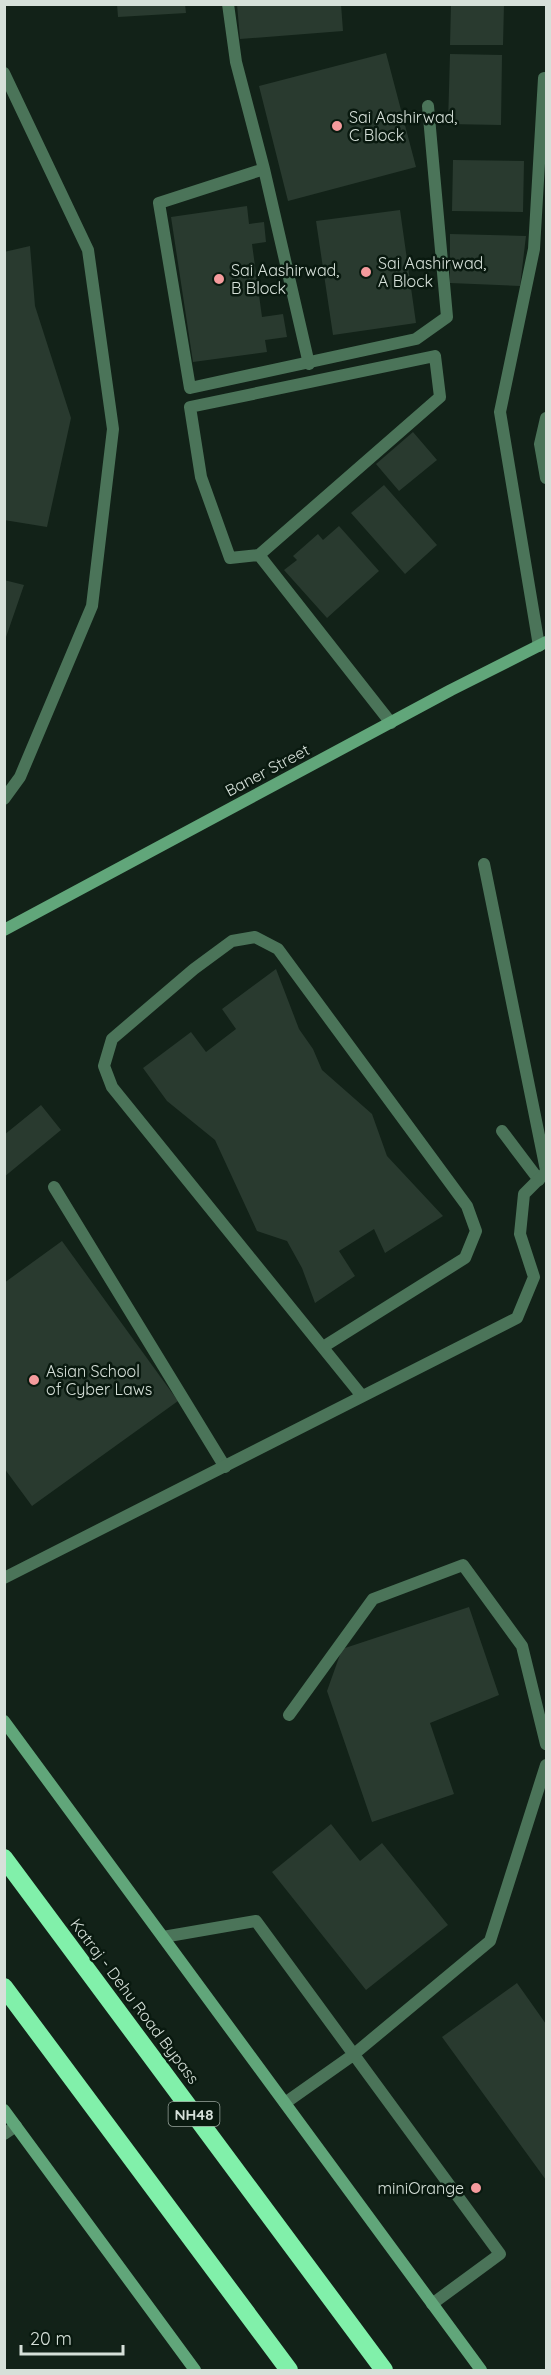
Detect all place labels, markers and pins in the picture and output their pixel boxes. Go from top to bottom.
place label: Sai Aashirwad, C Block [349,107,457,145]
marker: Sai Aashirwad, C Block [330,119,344,133]
place label: Sai Aashirwad, A Block [378,253,486,291]
place label: Sai Aashirwad, B Block [231,260,339,298]
marker: Sai Aashirwad, A Block [359,265,373,279]
marker: Sai Aashirwad, B Block [212,272,226,286]
place label: Asian School of Cyber Laws [46,1361,152,1399]
marker: Asian School of Cyber Laws [27,1373,41,1387]
place label: miniOrange [377,2178,464,2198]
marker: miniOrange [469,2181,483,2195]

